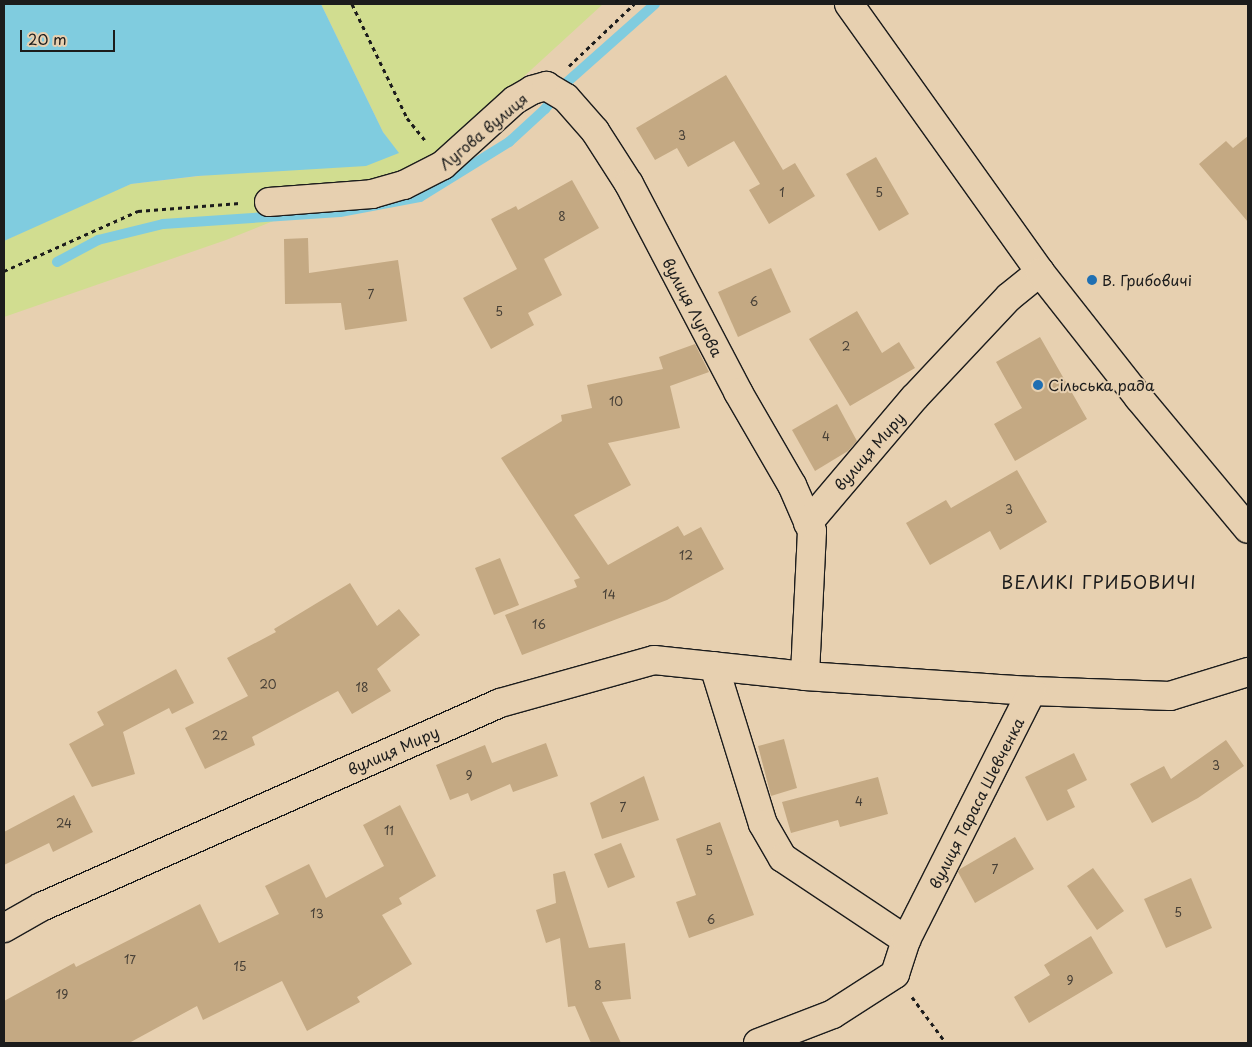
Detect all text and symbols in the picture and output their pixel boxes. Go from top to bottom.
scale bar [22,20,118,52]
text: 20 m [28,27,67,50]
street label: Лугова вулиця [435,89,531,173]
house number: 3 [678,129,686,143]
house number: 1 [779,186,785,200]
house number: 5 [875,186,883,200]
house number: 8 [558,210,566,224]
street label: вулиця Лугова [659,254,727,360]
place label: В. Грибовичі [1102,271,1192,289]
marker: В. Грибовичі [1086,274,1098,286]
house number: 7 [368,288,374,302]
house number: 6 [750,295,758,309]
house number: 5 [495,305,503,319]
house number: 2 [842,340,850,354]
place label: Сільська рада [1048,376,1154,394]
marker: Сільська рада [1032,379,1044,391]
house number: 10 [609,395,623,409]
street label: вулиця Миру [830,408,908,494]
house number: 4 [822,430,830,444]
house number: 3 [1005,503,1013,517]
house number: 12 [679,549,693,563]
district label: ВЕЛИКІ ГРИБОВИЧІ [1000,571,1198,593]
house number: 14 [602,588,616,602]
house number: 16 [532,618,546,632]
house number: 20 [259,678,277,692]
house number: 18 [356,681,368,695]
street label: вулиця Тараса Шевченка [925,714,1027,892]
street label: вулиця Миру [345,722,441,778]
house number: 22 [212,729,228,743]
house number: 3 [1212,759,1220,773]
house number: 9 [465,769,473,783]
house number: 4 [855,795,863,809]
house number: 7 [620,801,626,815]
house number: 24 [56,817,72,831]
house number: 11 [384,824,394,838]
house number: 5 [705,844,713,858]
house number: 7 [992,863,998,877]
house number: 5 [1174,906,1182,920]
house number: 13 [310,907,324,921]
house number: 6 [707,913,715,927]
house number: 17 [124,953,136,967]
house number: 15 [233,960,247,974]
house number: 9 [1066,974,1074,988]
house number: 8 [594,979,602,993]
house number: 19 [56,988,68,1002]

